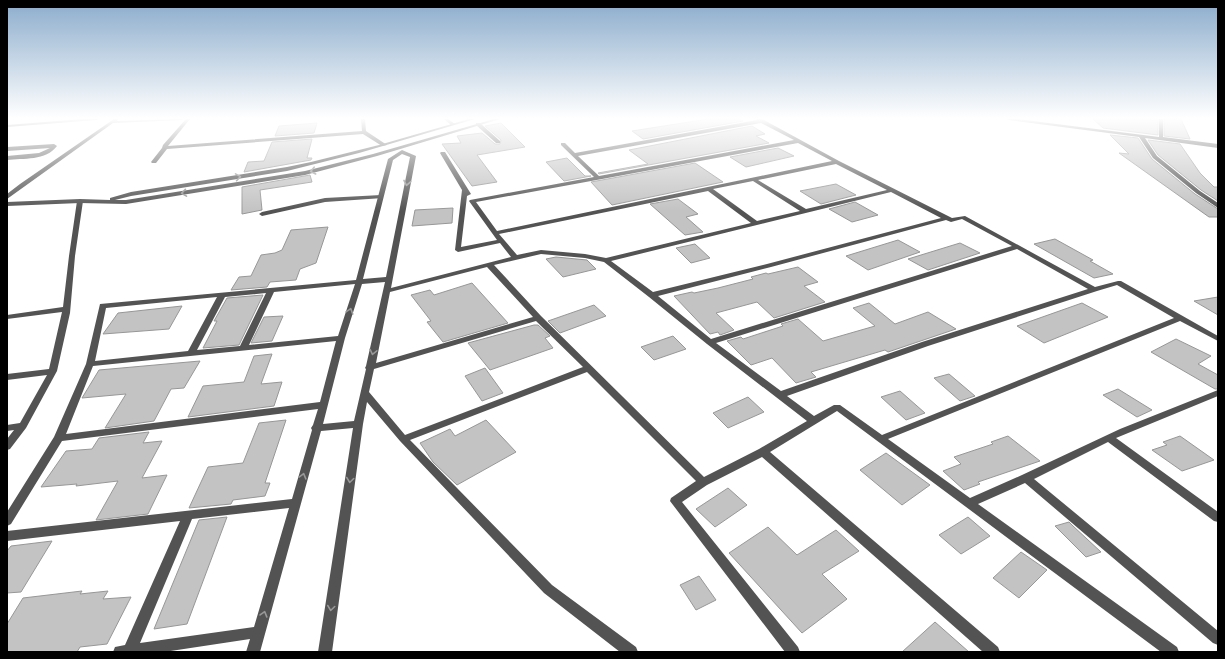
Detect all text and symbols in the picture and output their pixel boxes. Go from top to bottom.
one-way arrow [309,166,316,174]
one-way arrow [235,173,241,182]
one-way arrow [404,180,412,186]
one-way arrow [181,188,188,197]
one-way arrow [345,307,354,314]
one-way arrow [369,348,378,355]
one-way arrow [298,473,307,480]
one-way arrow [346,477,355,483]
one-way arrow [327,605,336,611]
one-way arrow [259,611,268,618]

